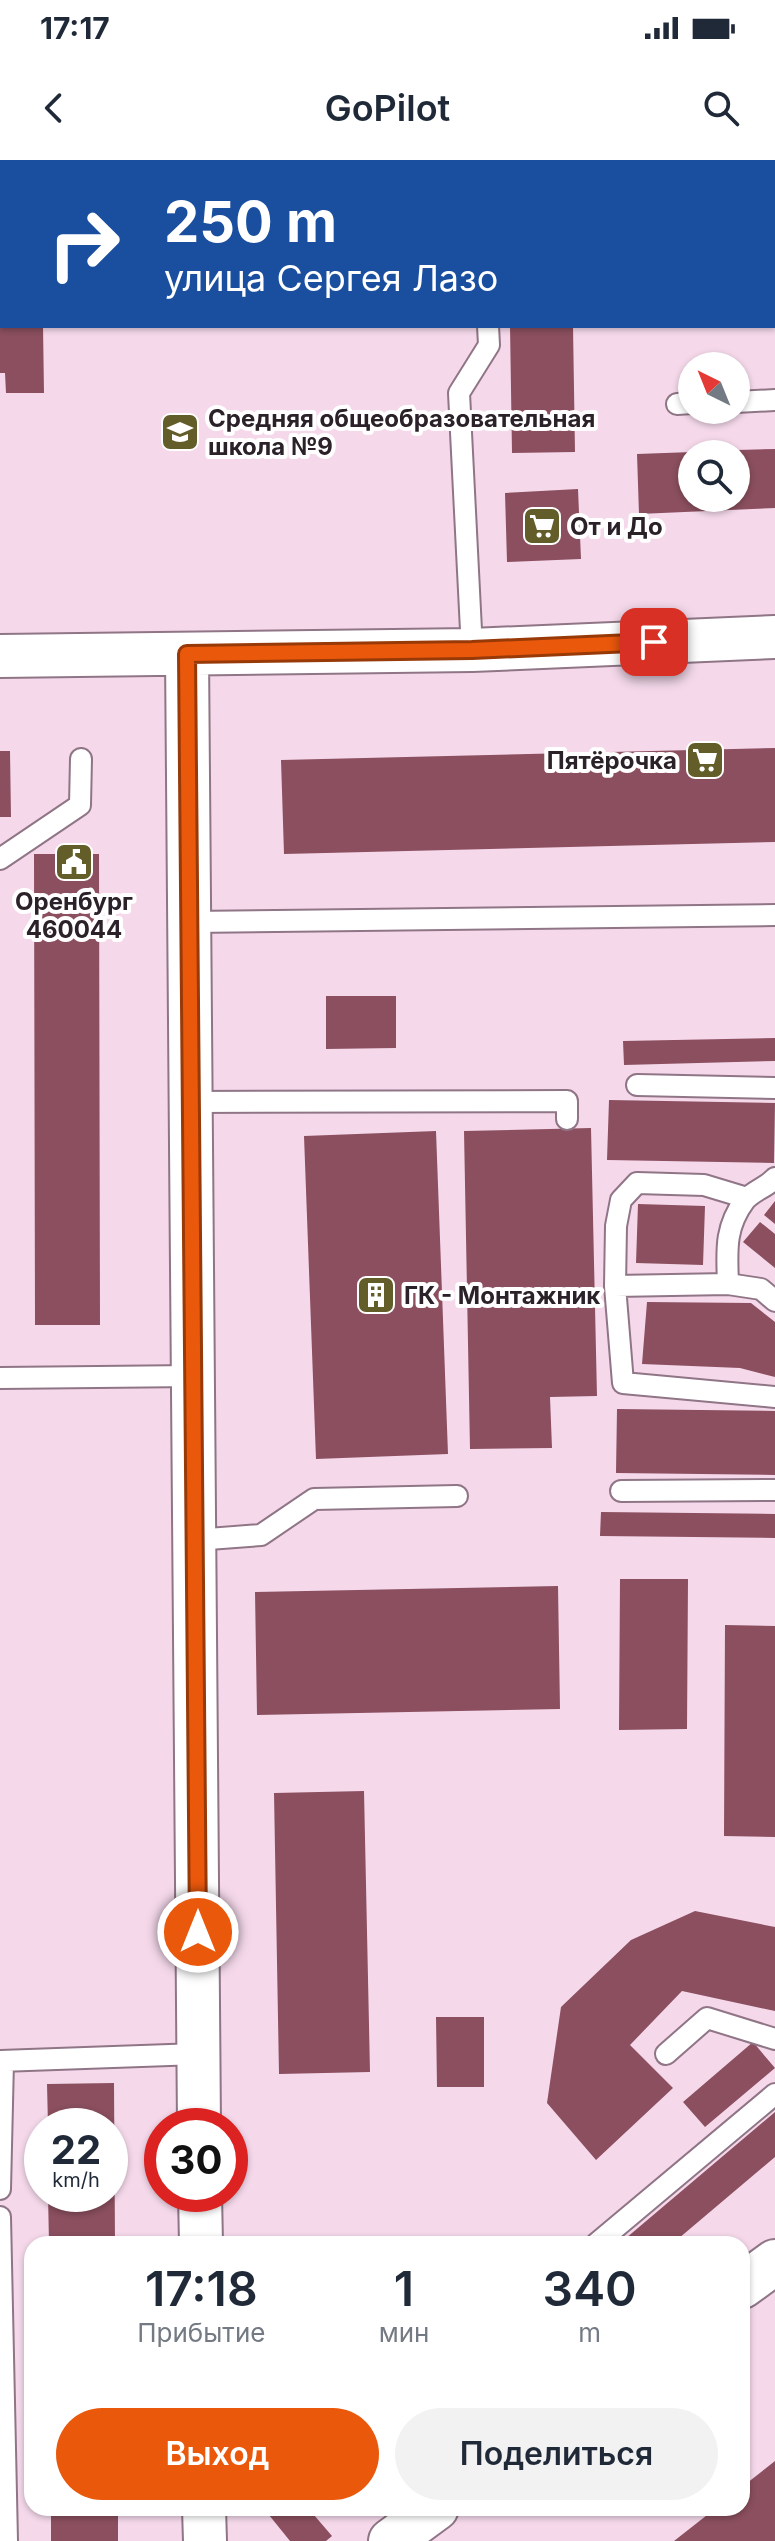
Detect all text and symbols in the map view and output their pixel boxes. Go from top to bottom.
text: 17:17 [40,10,110,46]
icon: back [32,86,76,130]
text: GoPilot [325,86,450,130]
icon: search [699,86,743,130]
text: 250 m [164,188,337,256]
icon: right [32,192,136,296]
text: улица Сергея Лазо [164,256,498,300]
north arrow [678,352,750,424]
map controls [678,352,750,512]
place label: Средняя общеобразовательная школа №9 [208,404,595,461]
school or university icon: Средняя общеобразовательная школа №9 [159,411,201,453]
button: search [678,440,750,512]
supermarket icon: От и До [521,505,563,547]
place label: От и До [570,512,663,541]
pin [620,608,688,676]
icon: arrive [632,620,676,664]
supermarket icon: Пятёрочка [684,739,726,781]
place label: Пятёрочка [547,746,677,775]
public building icon: Оренбург 460044 [53,841,95,883]
place label: Оренбург 460044 [15,887,133,944]
building icon: ГК - Монтажник [355,1274,397,1316]
place label: ГК - Монтажник [404,1281,600,1310]
position arrow [156,1890,240,1974]
speed limit sign: 30 [144,2108,248,2212]
text: 22 [51,2125,101,2174]
text: km/h [52,2168,100,2192]
text: 17:18 [145,2259,258,2318]
text: 1 [394,2259,414,2318]
text: 340 [543,2259,637,2318]
text: Прибытие [137,2317,265,2348]
text: мин [379,2317,429,2348]
text: m [578,2317,601,2348]
button: Выход [56,2408,379,2500]
button: Поделиться [395,2408,718,2500]

